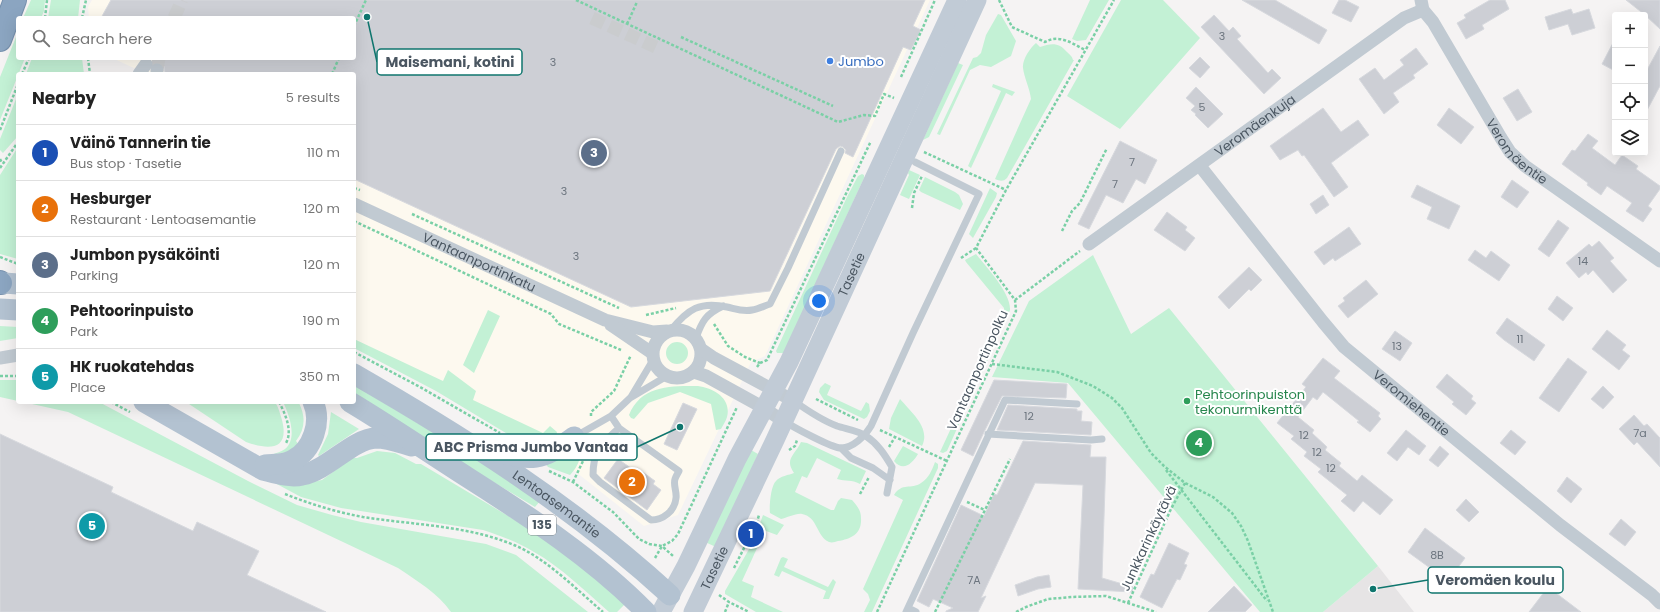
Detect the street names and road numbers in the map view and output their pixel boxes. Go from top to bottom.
street label: Veromäenkuja [1211,90,1299,161]
street label: Veromäentie [1481,115,1551,189]
street label: Vantaanportinkatu [419,228,539,297]
street label: Tasetie [833,249,870,300]
street label: Vantaanportinpolku [942,307,1013,433]
street label: Veromiehentie [1368,365,1454,441]
street label: Lentoasemantie [509,466,605,543]
street label: Junkkarinkäytävä [1116,482,1181,594]
road number: 135 [528,515,556,535]
street label: Tasetie [696,543,733,593]

